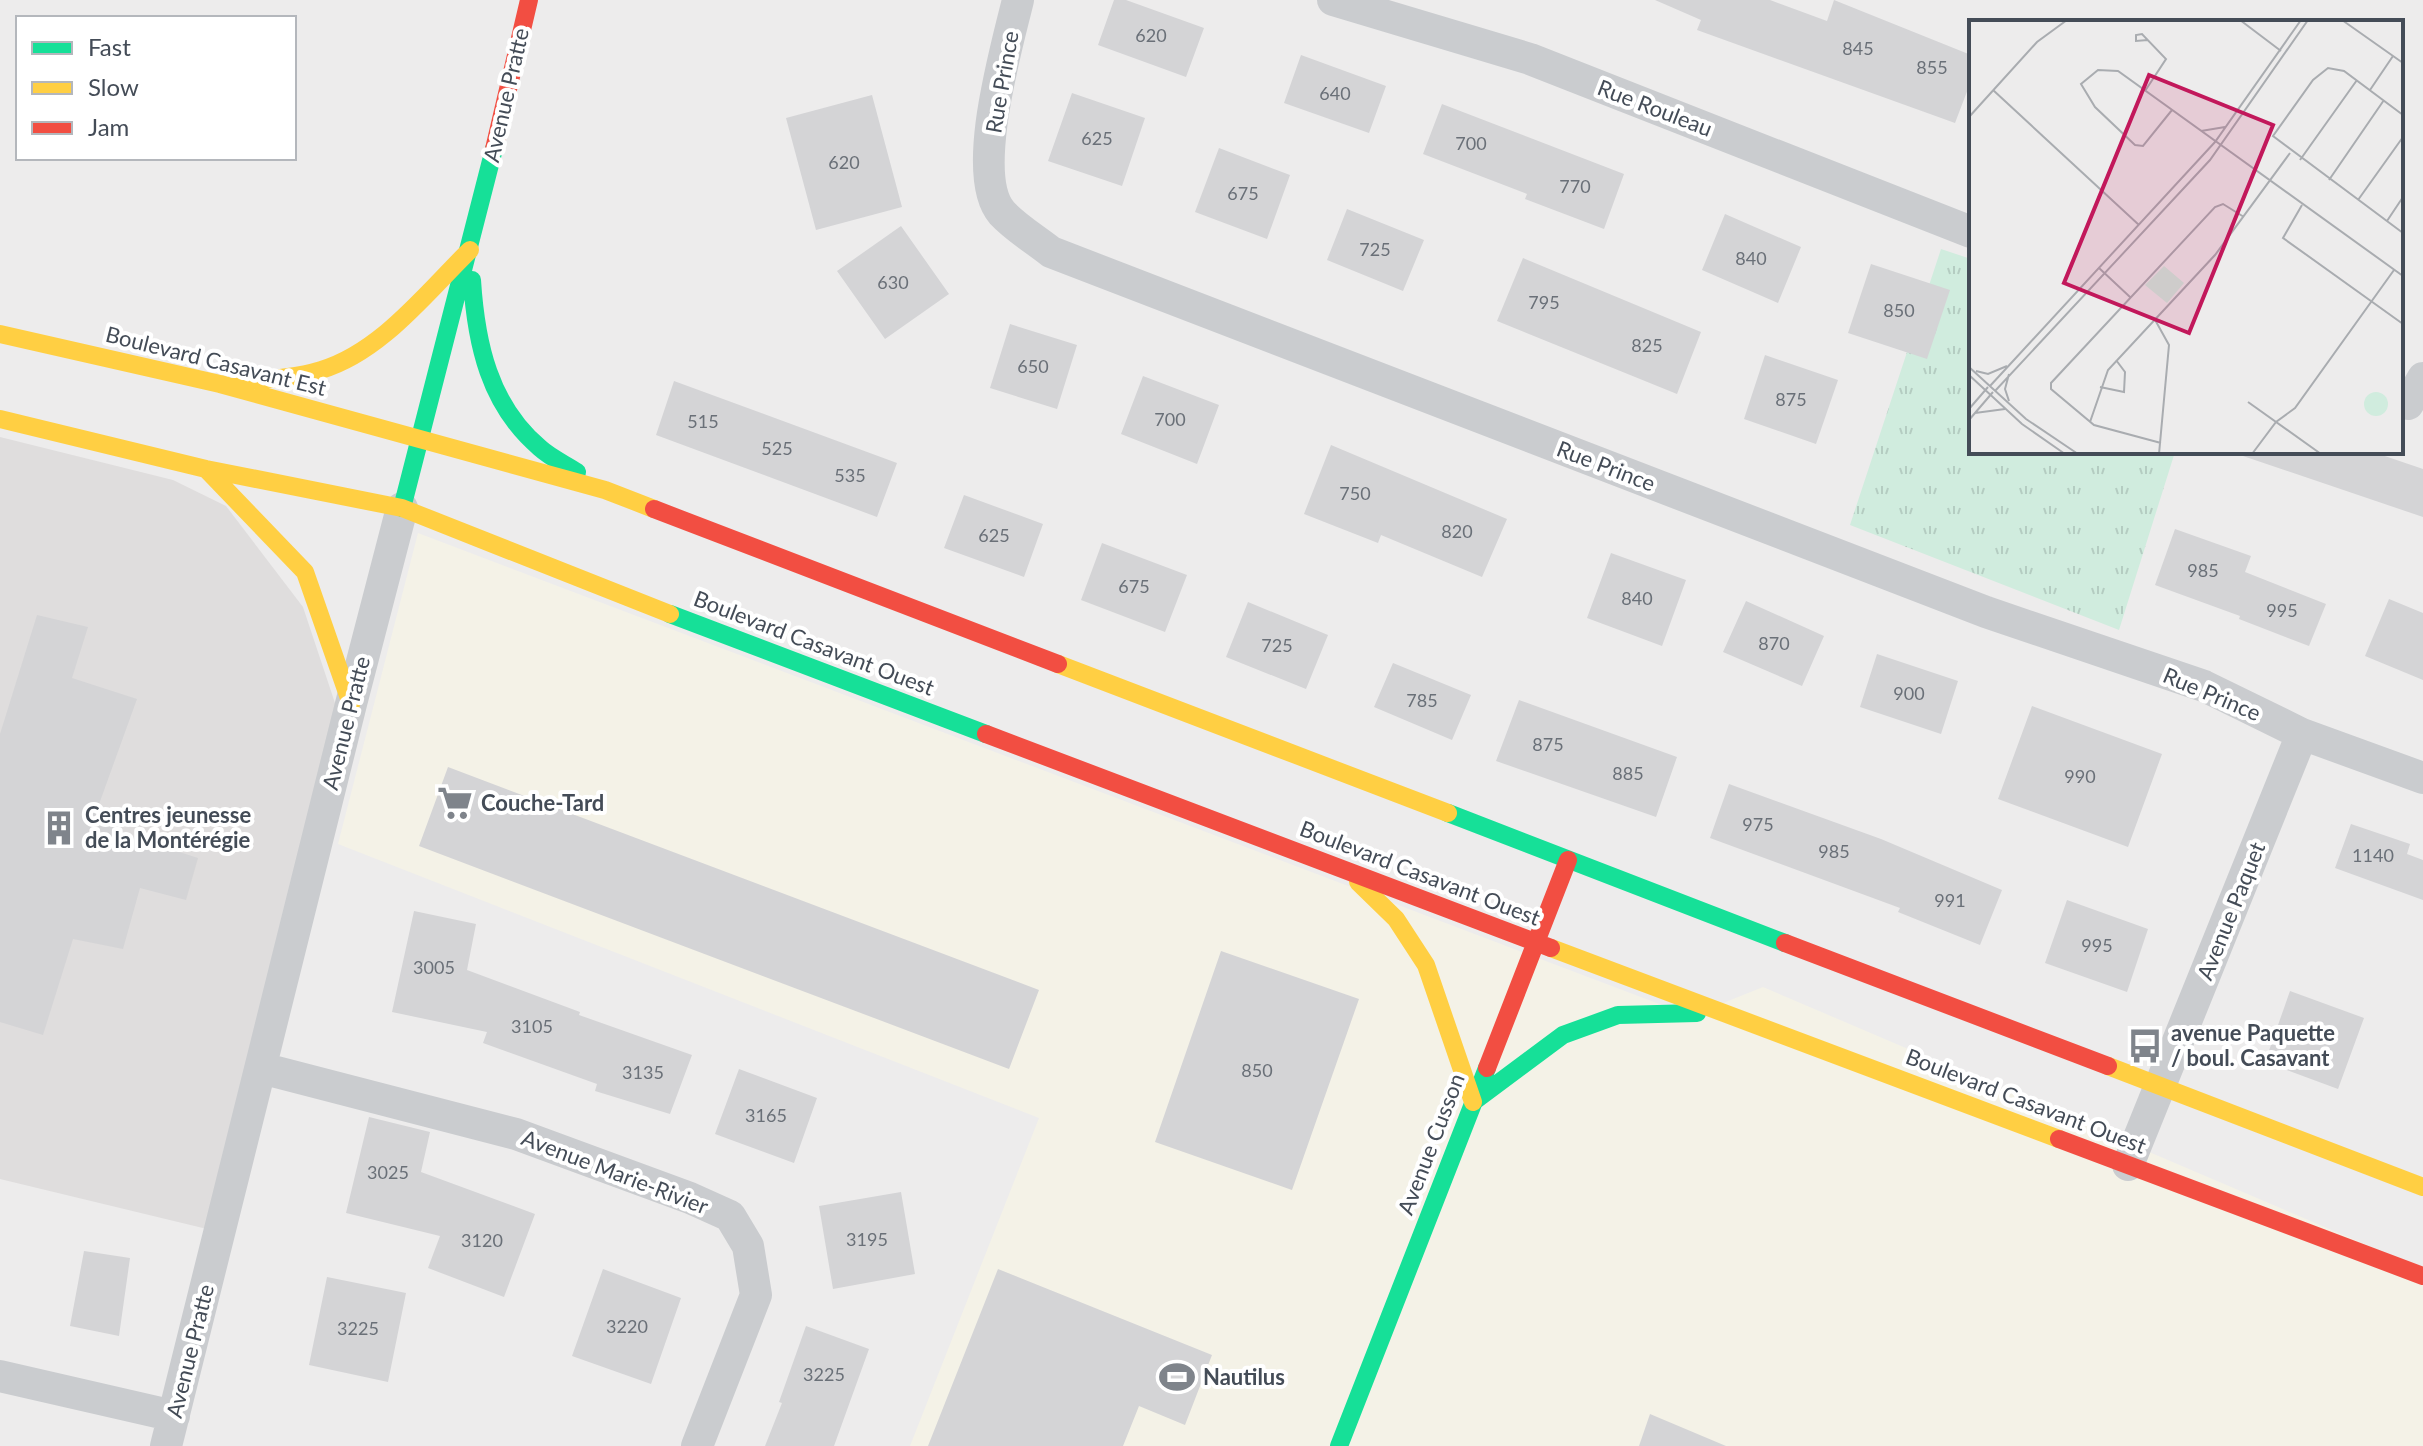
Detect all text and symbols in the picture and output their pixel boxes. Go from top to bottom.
legend [16,16,296,160]
inset map [1969,20,2403,454]
house number: 620 [1135,24,1167,46]
street label: Avenue Pratte [477,25,534,165]
street label: Rue Prince [979,29,1024,135]
text: Fast [88,32,131,61]
house number: 845 [1842,37,1874,59]
house number: 855 [1916,56,1948,78]
text: Slow [88,72,139,101]
street label: Rue Rouleau [1594,73,1716,142]
house number: 640 [1319,82,1351,104]
text: Jam [88,112,129,141]
house number: 625 [1081,127,1113,149]
house number: 700 [1455,132,1487,154]
house number: 620 [828,151,860,173]
house number: 770 [1559,175,1591,197]
house number: 675 [1227,182,1259,204]
house number: 725 [1359,238,1391,260]
house number: 840 [1735,247,1767,269]
house number: 630 [877,271,909,293]
house number: 795 [1528,291,1560,313]
house number: 850 [1883,299,1915,321]
street label: Boulevard Casavant Est [103,320,329,401]
house number: 825 [1631,334,1663,356]
house number: 650 [1017,355,1049,377]
house number: 875 [1775,388,1807,410]
house number: 700 [1154,408,1186,430]
house number: 515 [687,410,719,432]
street label: Rue Prince [1553,434,1659,497]
house number: 525 [761,437,793,459]
house number: 535 [834,464,866,486]
house number: 750 [1339,482,1371,504]
house number: 820 [1441,520,1473,542]
house number: 625 [978,524,1010,546]
house number: 985 [2187,559,2219,581]
house number: 675 [1118,575,1150,597]
street label: Boulevard Casavant Ouest [690,584,938,701]
house number: 840 [1621,587,1653,609]
house number: 995 [2266,599,2298,621]
house number: 870 [1758,632,1790,654]
house number: 725 [1261,634,1293,656]
street label: Avenue Pratte [316,653,375,792]
street label: Rue Prince [2159,661,2265,726]
house number: 900 [1893,682,1925,704]
house number: 785 [1406,689,1438,711]
house number: 875 [1532,733,1564,755]
house number: 885 [1612,762,1644,784]
house number: 990 [2064,765,2096,787]
supermarket icon: Couche-Tard [436,784,474,822]
place label: Couche-Tard [481,789,604,816]
place label: Centres jeunesse de la Montérégie [85,801,251,853]
building icon: Centres jeunesse de la Montérégie [40,809,78,847]
house number: 975 [1742,813,1774,835]
street label: Boulevard Casavant Ouest [1296,814,1544,931]
street label: Avenue Paquet [2191,838,2270,984]
house number: 985 [1818,840,1850,862]
house number: 1140 [2352,844,2394,866]
house number: 991 [1934,889,1966,911]
house number: 995 [2081,934,2113,956]
house number: 3005 [413,956,455,978]
house number: 3105 [511,1015,553,1037]
place label: avenue Paquette / boul. Casavant [2171,1019,2335,1071]
bus stop icon: avenue Paquette / boul. Casavant [2126,1027,2164,1065]
street label: Boulevard Casavant Ouest [1902,1042,2150,1159]
house number: 850 [1241,1059,1273,1081]
house number: 3135 [622,1061,664,1083]
street label: Avenue Cusson [1391,1069,1470,1218]
house number: 3165 [745,1104,787,1126]
street label: Avenue Marie-Rivier [518,1123,712,1220]
house number: 3025 [367,1161,409,1183]
house number: 3195 [846,1228,888,1250]
house number: 3120 [461,1229,503,1251]
street label: Avenue Pratte [160,1281,219,1420]
house number: 3220 [606,1315,648,1337]
house number: 3225 [337,1317,379,1339]
sports icon: Nautilus [1158,1358,1196,1396]
house number: 3225 [803,1363,845,1385]
place label: Nautilus [1203,1363,1285,1390]

